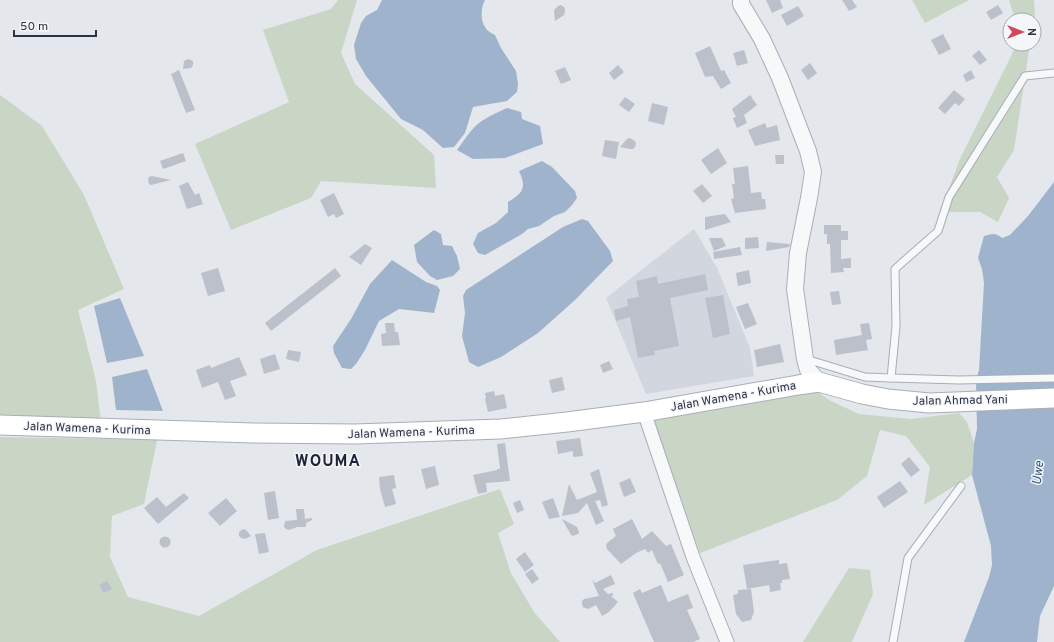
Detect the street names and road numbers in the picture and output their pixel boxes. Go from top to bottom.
street label: Jalan Wamena - Kurima [669,378,797,416]
street label: Jalan Ahmad Yani [912,392,1008,410]
street label: Jalan Wamena - Kurima [23,419,151,439]
street label: Jalan Wamena - Kurima [347,423,475,443]

